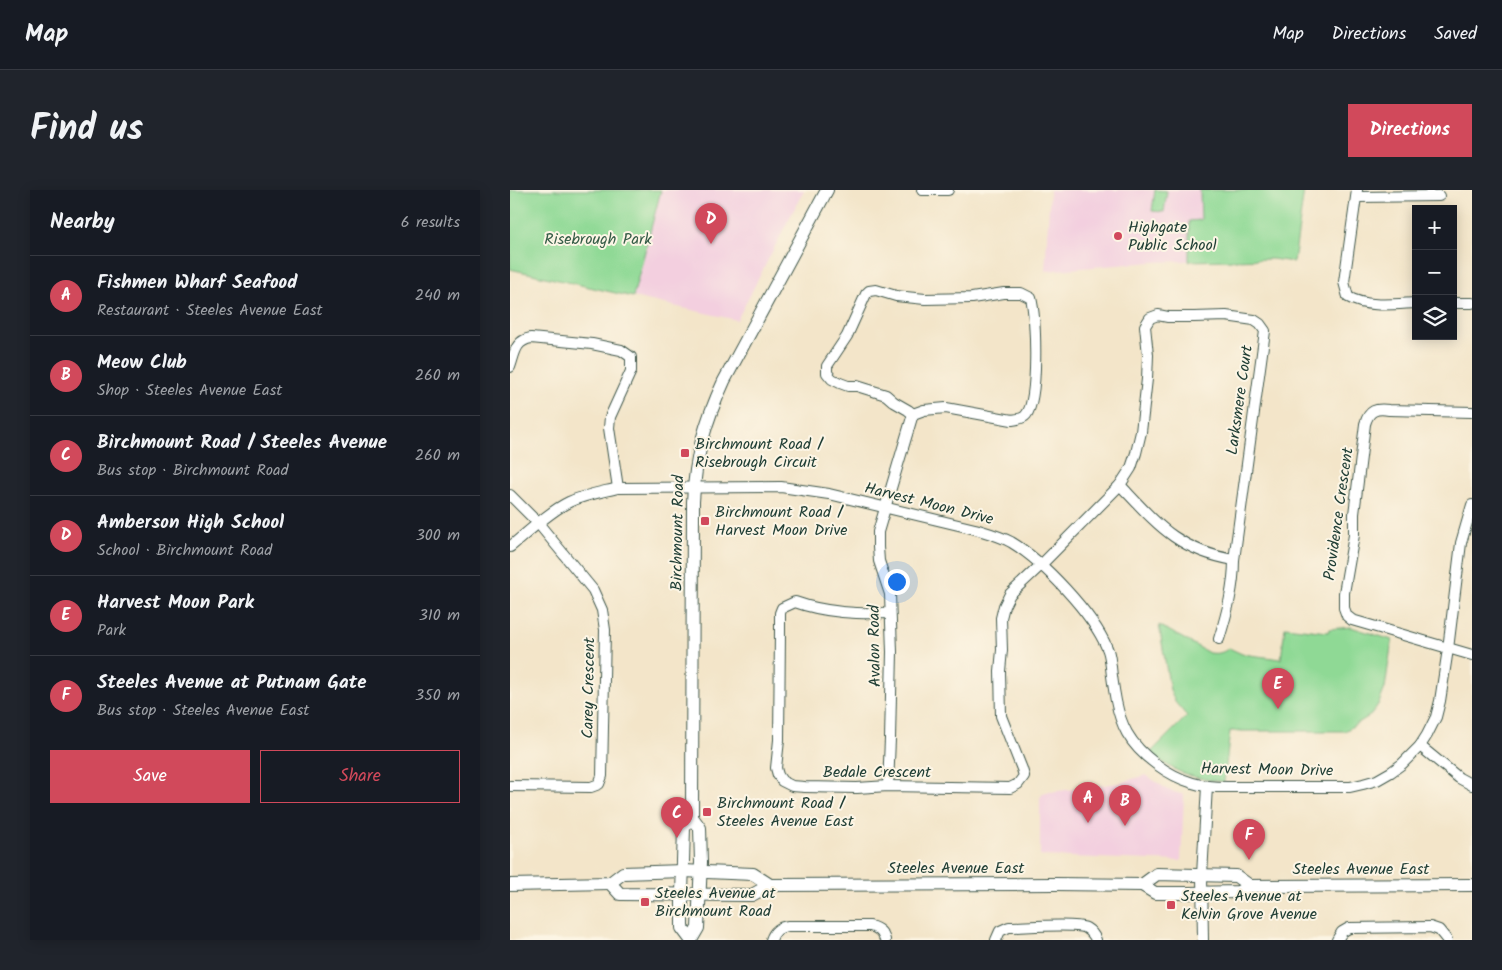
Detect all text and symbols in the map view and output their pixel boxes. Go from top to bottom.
text: Map [25,15,68,54]
text: Map [1272,20,1304,49]
text: Directions [1332,20,1406,49]
text: Saved [1434,20,1477,49]
text: Find us [30,102,143,158]
button: Directions [1348,104,1472,157]
pin: D [695,203,727,244]
map controls [1412,205,1457,340]
button: + [1412,205,1457,250]
text: Nearby [50,206,115,239]
text: 6 results [401,210,460,235]
place label: Highgate Public School [1128,215,1217,258]
park label: Risebrough Park [544,227,652,252]
marker: Highgate Public School [1112,230,1124,242]
button: − [1412,250,1457,295]
text: Fishmen Wharf Seafood [97,268,298,298]
text: A [61,283,71,308]
text: 240 m [415,283,460,308]
button: layers [1412,295,1457,340]
text: Restaurant · Steeles Avenue East [97,298,323,323]
street label: Larksmere Court [1220,343,1260,457]
text: Meow Club [97,348,187,378]
text: B [61,363,71,388]
text: 260 m [415,363,460,388]
text: Shop · Steeles Avenue East [97,378,282,403]
text: Birchmount Road / Steeles Avenue [97,428,387,458]
place label: Birchmount Road / Risebrough Circuit [695,432,824,475]
text: C [61,443,71,468]
text: 260 m [415,443,460,468]
street label: Providence Crescent [1317,445,1361,582]
marker: Birchmount Road / Risebrough Circuit [679,447,691,459]
text: Bus stop · Birchmount Road [97,458,289,483]
street label: Birchmount Road [664,474,692,591]
street label: Harvest Moon Drive [862,476,996,532]
place label: Birchmount Road / Harvest Moon Drive [715,500,847,543]
text: Amberson High School [97,508,284,538]
marker: Birchmount Road / Harvest Moon Drive [699,515,711,527]
text: D [61,523,71,548]
text: 300 m [416,523,460,548]
text: School · Birchmount Road [97,538,272,563]
your location [884,569,910,595]
text: Harvest Moon Park [97,588,254,618]
text: E [62,603,70,628]
text: 310 m [419,603,460,628]
street label: Avalon Road [862,604,888,687]
text: Park [97,618,126,643]
street label: Carey Crescent [576,636,602,739]
text: Steeles Avenue at Putnam Gate [97,668,367,698]
pin: E [1262,668,1294,709]
text: F [62,683,70,708]
text: 350 m [415,683,460,708]
text: Bus stop · Steeles Avenue East [97,698,309,723]
button: Save [50,750,250,803]
button: Share [260,750,460,803]
street label: Harvest Moon Drive [1201,756,1333,784]
street label: Bedale Crescent [823,760,932,785]
pin: A [1072,782,1104,823]
pin: B [1109,785,1141,826]
place label: Birchmount Road / Steeles Avenue East [717,791,855,834]
pin: C [661,797,693,838]
marker: Birchmount Road / Steeles Avenue East [701,806,713,818]
pin: F [1233,819,1265,860]
street label: Steeles Avenue East [888,856,1025,881]
street label: Steeles Avenue East [1293,857,1430,882]
place label: Steeles Avenue at Birchmount Road [655,881,776,924]
place label: Steeles Avenue at Kelvin Grove Avenue [1181,884,1317,927]
marker: Steeles Avenue at Birchmount Road [639,896,651,908]
marker: Steeles Avenue at Kelvin Grove Avenue [1165,899,1177,911]

